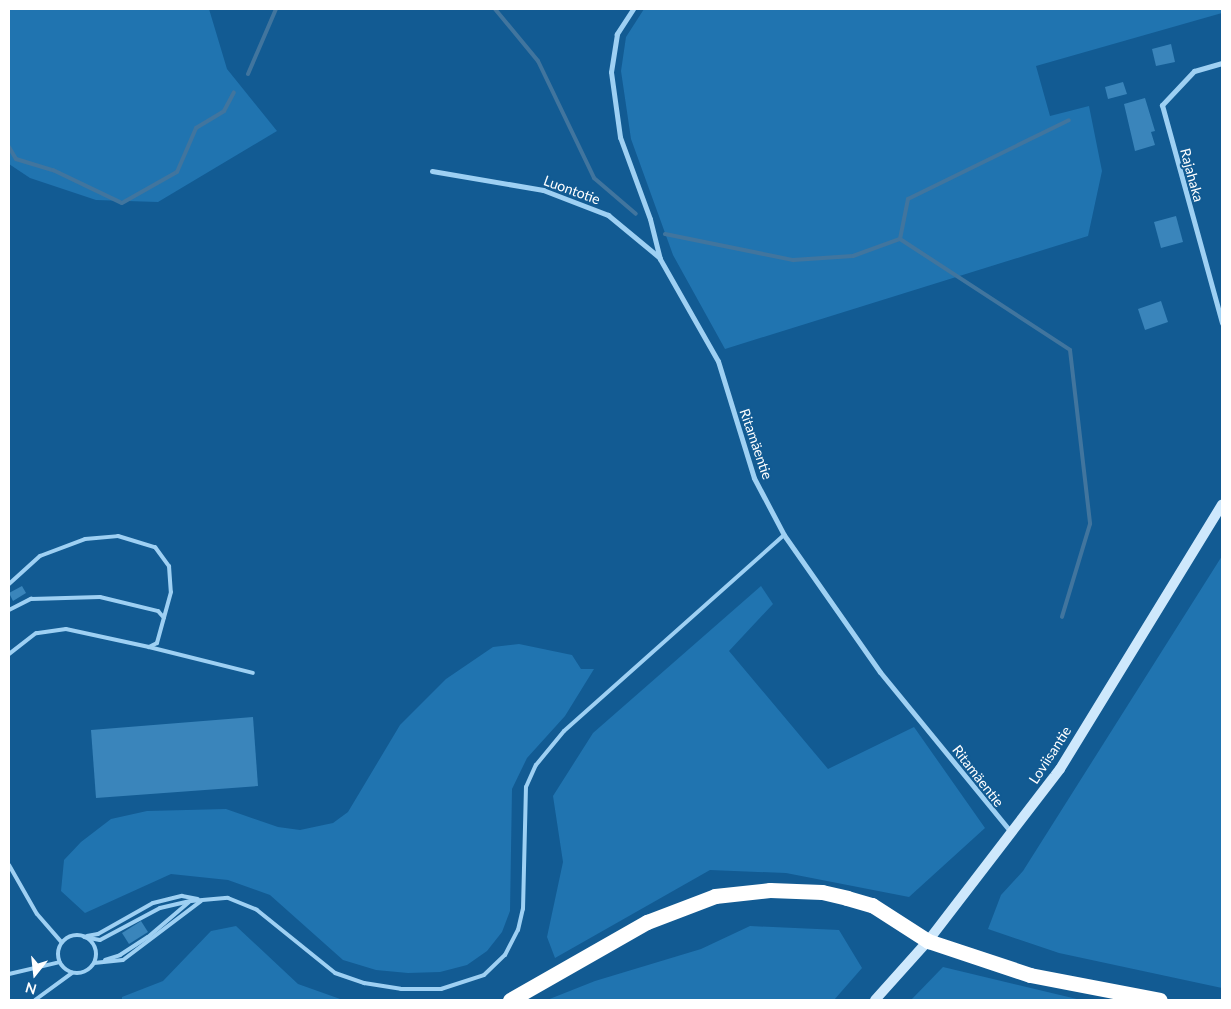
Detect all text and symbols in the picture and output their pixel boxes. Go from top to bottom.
street label: Rajahaka [1177,146,1207,204]
street label: Luontotie [541,172,603,208]
street label: Ritamäentie [736,406,776,482]
street label: Loviisantie [1025,723,1075,787]
street label: Ritamäentie [949,742,1007,810]
north arrow [10,949,60,999]
text: N [23,979,38,999]

